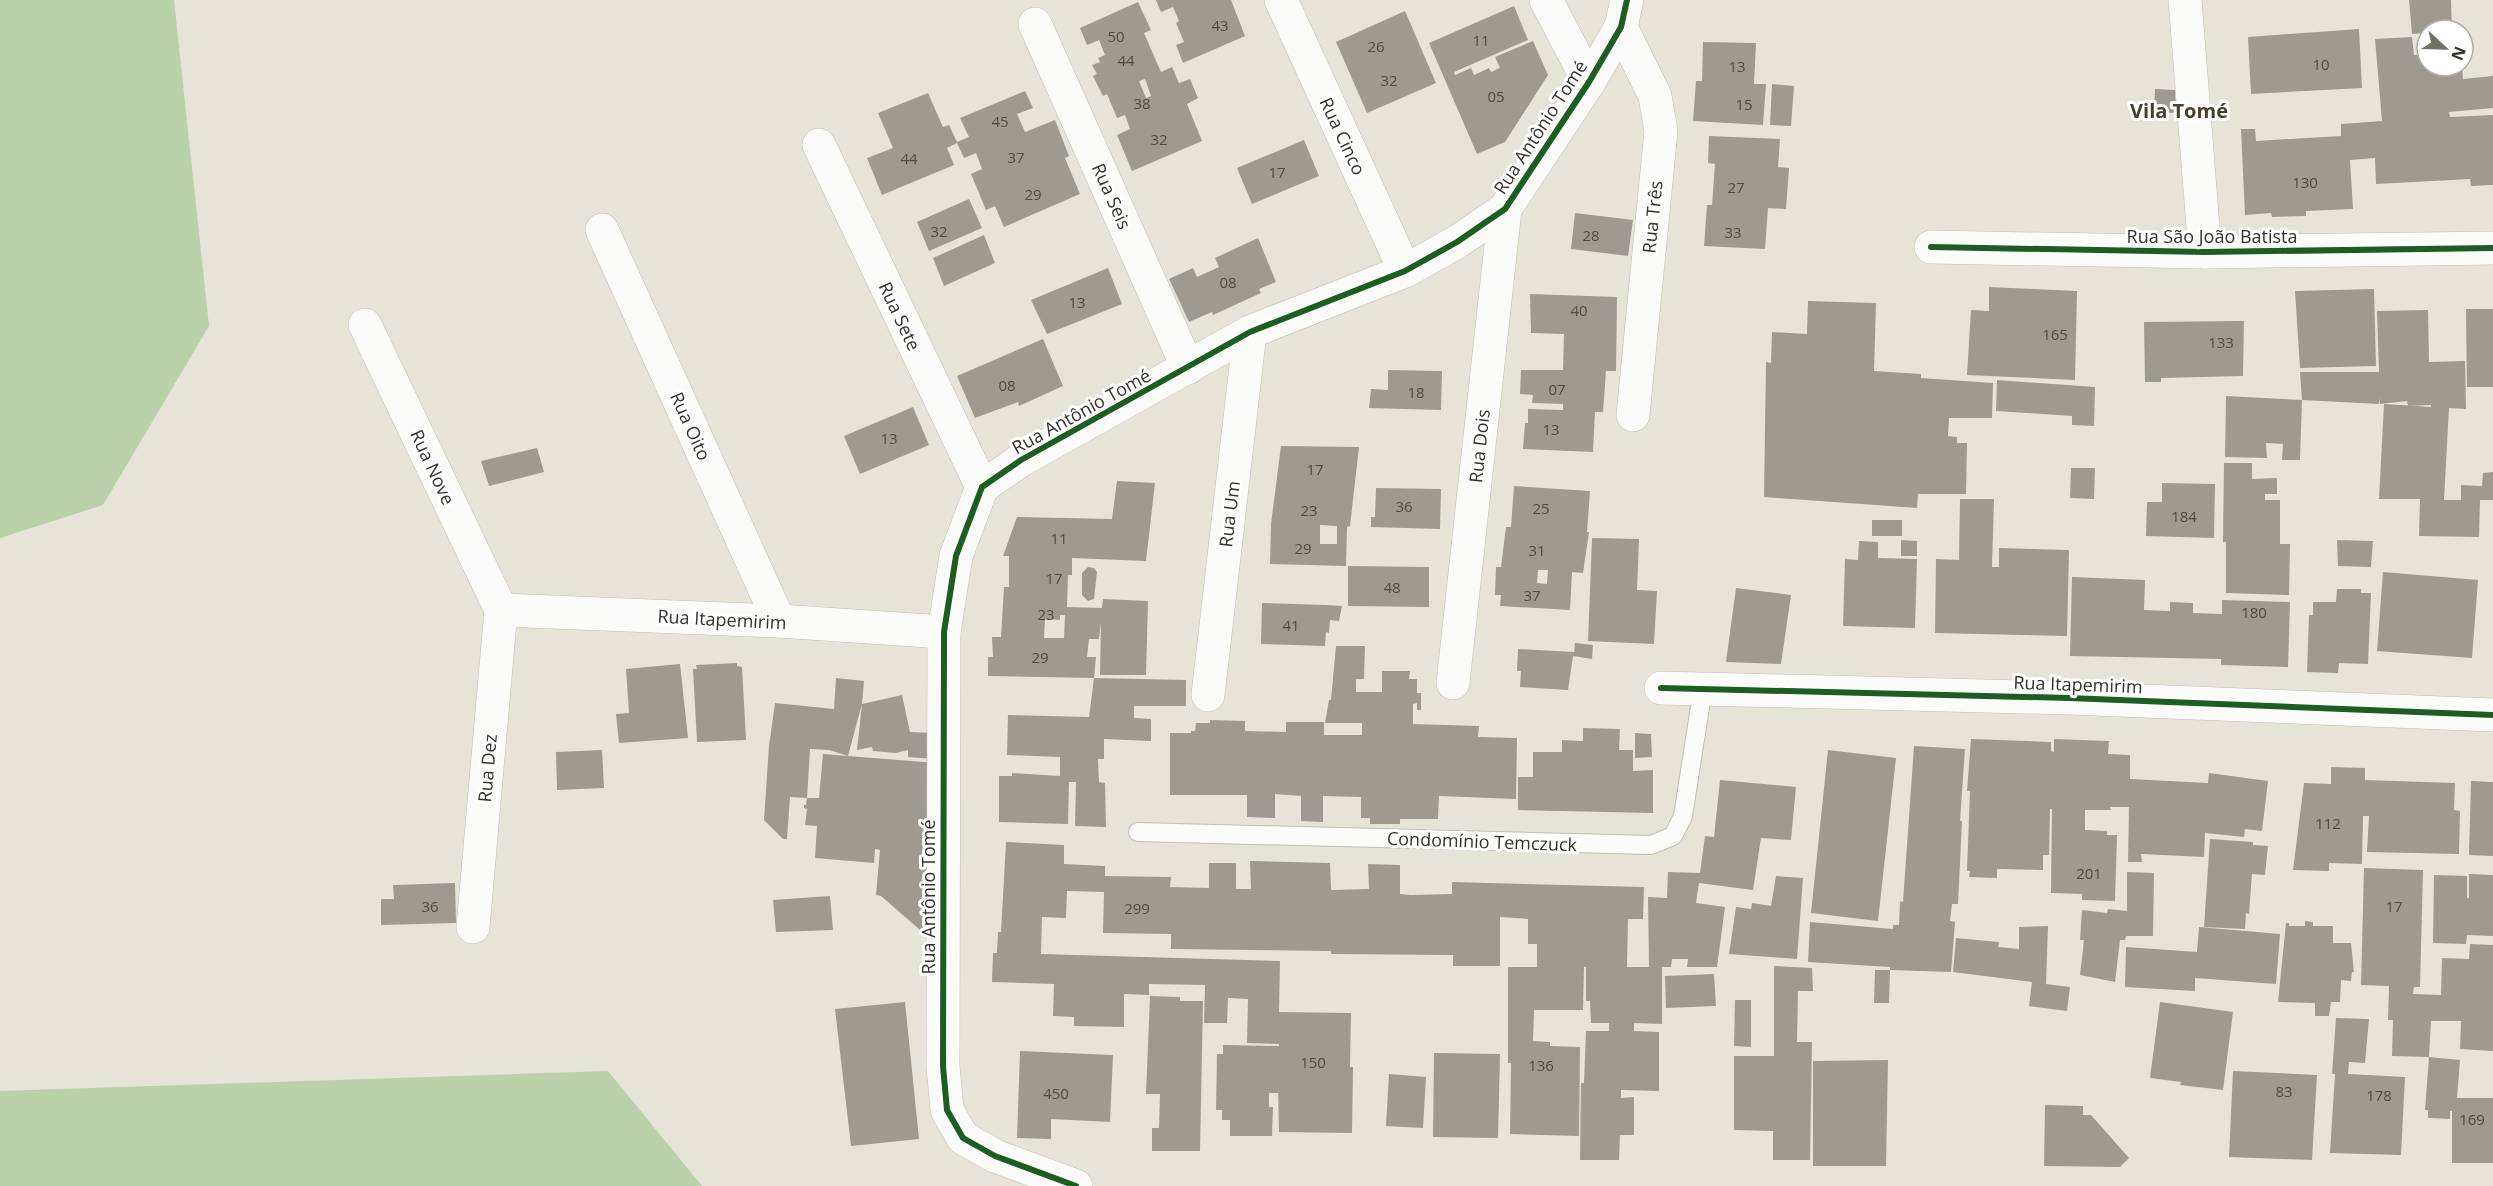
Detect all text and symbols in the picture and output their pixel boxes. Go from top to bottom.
house number: 43 [1211,15,1229,35]
north arrow [2415,18,2475,78]
house number: 50 [1107,26,1125,46]
house number: 11 [1472,30,1490,50]
house number: 26 [1367,36,1385,56]
text: N [2446,43,2472,64]
house number: 44 [1117,50,1135,70]
house number: 10 [2312,54,2330,74]
street label: Rua Antônio Tomé [1488,55,1592,199]
house number: 13 [1728,56,1746,76]
house number: 32 [1380,70,1398,90]
house number: 05 [1487,86,1505,106]
house number: 38 [1133,93,1151,113]
street label: Rua Cinco [1315,93,1371,179]
house number: 15 [1735,94,1753,114]
district label: Vila Tomé [2130,97,2228,124]
house number: 45 [991,111,1009,131]
house number: 32 [1150,129,1168,149]
house number: 37 [1007,147,1025,167]
house number: 44 [900,148,918,168]
street label: Rua Seis [1087,159,1137,233]
house number: 17 [1268,162,1286,182]
house number: 130 [2292,172,2318,192]
house number: 27 [1727,177,1745,197]
street label: Rua Três [1636,180,1668,254]
house number: 29 [1024,184,1042,204]
house number: 32 [930,221,948,241]
house number: 33 [1724,222,1742,242]
street label: Rua São João Batista [2127,224,2297,248]
house number: 28 [1582,225,1600,245]
house number: 08 [1219,272,1237,292]
street label: Rua Sete [874,278,926,354]
house number: 13 [1068,292,1086,312]
house number: 40 [1570,300,1588,320]
house number: 165 [2042,324,2068,344]
house number: 133 [2208,332,2234,352]
street label: Rua Antônio Tomé [1007,363,1155,459]
house number: 08 [998,375,1016,395]
house number: 07 [1548,379,1566,399]
house number: 18 [1407,382,1425,402]
street label: Rua Oito [665,388,717,464]
street label: Rua Dois [1463,408,1495,484]
house number: 13 [1542,419,1560,439]
street label: Rua Nove [405,426,461,508]
house number: 13 [880,428,898,448]
house number: 17 [1306,459,1324,479]
street label: Rua Um [1213,479,1245,549]
house number: 36 [1395,496,1413,516]
house number: 25 [1532,498,1550,518]
house number: 23 [1300,500,1318,520]
house number: 184 [2171,506,2197,526]
house number: 11 [1050,528,1068,548]
house number: 29 [1294,538,1312,558]
house number: 31 [1528,540,1546,560]
house number: 17 [1045,568,1063,588]
house number: 48 [1383,577,1401,597]
house number: 37 [1523,585,1541,605]
house number: 180 [2241,602,2267,622]
street label: Rua Itapemirim [657,604,787,634]
house number: 23 [1037,604,1055,624]
house number: 41 [1282,615,1300,635]
house number: 29 [1031,647,1049,667]
street label: Rua Itapemirim [2013,670,2143,698]
street label: Rua Dez [472,733,502,803]
house number: 112 [2315,813,2341,833]
street label: Rua Antônio Tomé [916,819,940,975]
street label: Condomínio Temczuck [1387,826,1578,856]
house number: 201 [2076,863,2102,883]
house number: 36 [421,896,439,916]
house number: 17 [2385,896,2403,916]
house number: 299 [1124,898,1150,918]
house number: 150 [1300,1052,1326,1072]
house number: 136 [1528,1055,1554,1075]
house number: 83 [2275,1081,2293,1101]
house number: 450 [1043,1083,1069,1103]
house number: 178 [2366,1085,2392,1105]
house number: 169 [2459,1109,2485,1129]

